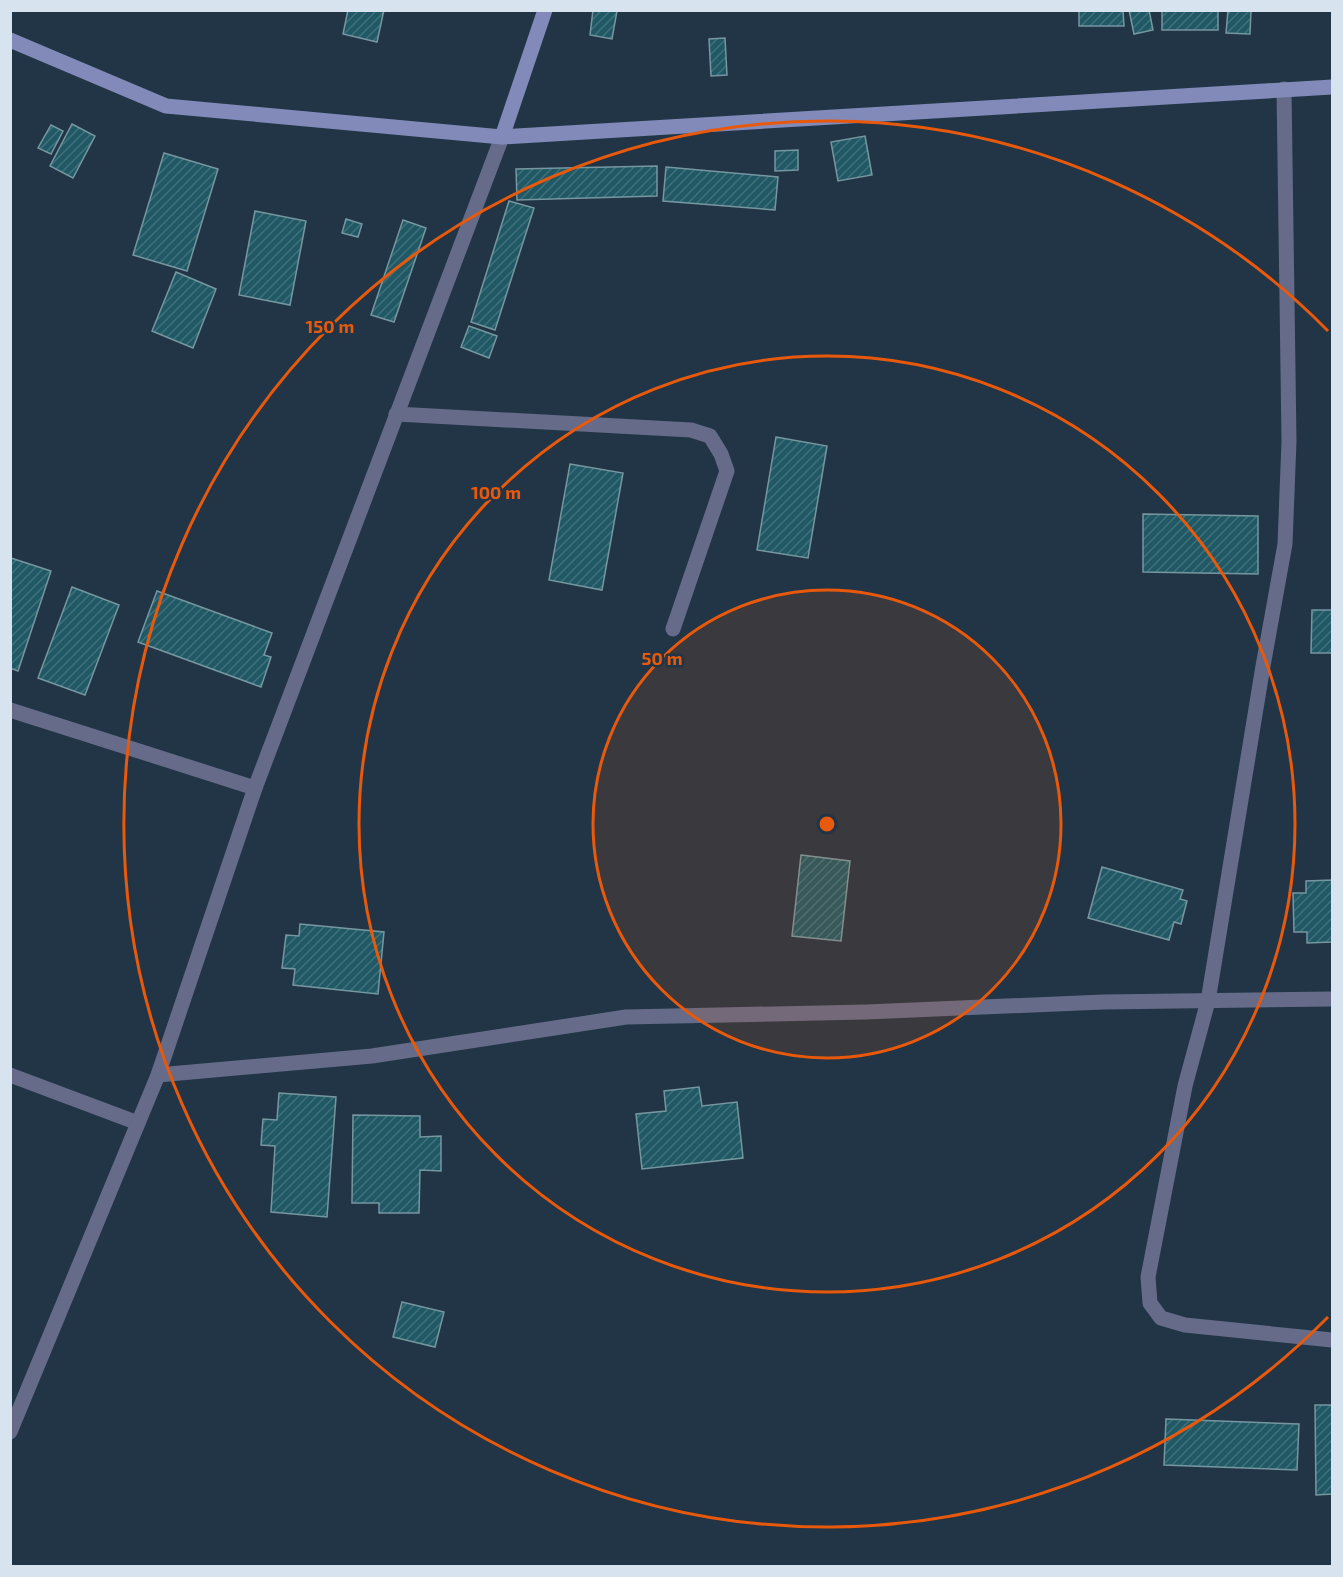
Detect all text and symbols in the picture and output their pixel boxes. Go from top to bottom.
text: 150 m [306,315,354,337]
text: 100 m [471,481,521,503]
text: 50 m [641,647,683,669]
centre of rings [817,814,837,834]

